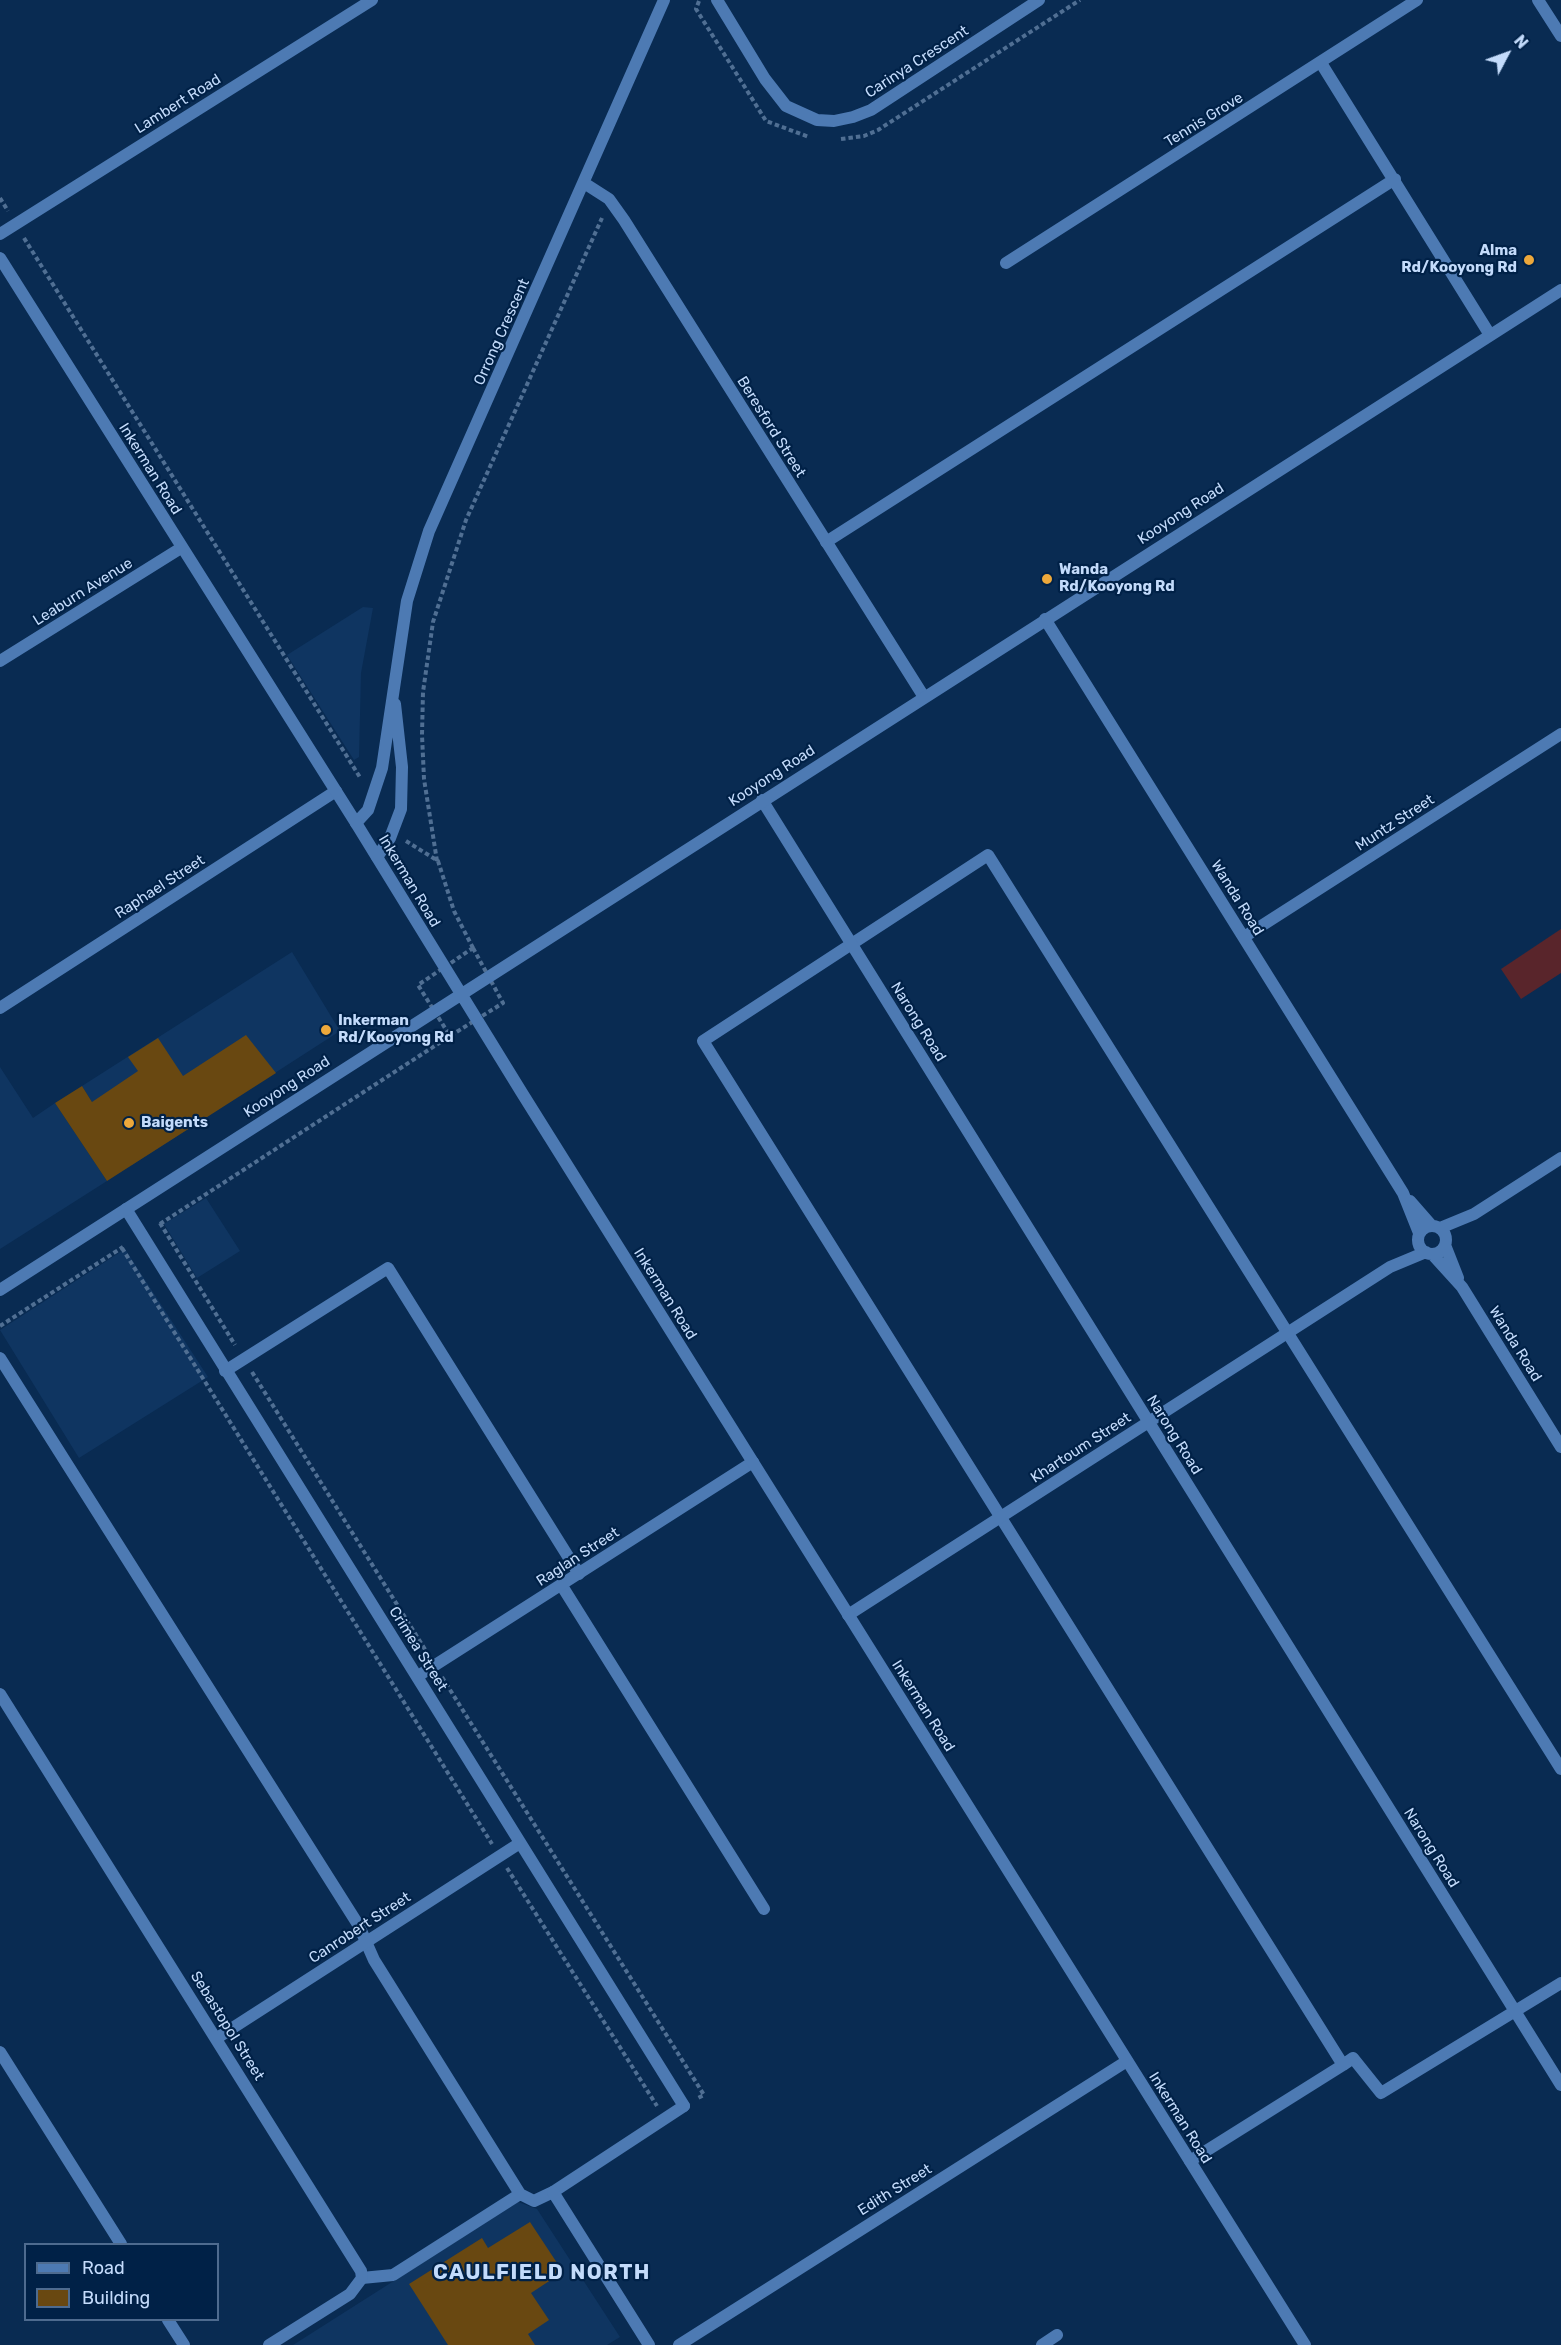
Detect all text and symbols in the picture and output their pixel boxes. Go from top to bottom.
street label: Carinya Crescent [862,22,972,102]
north arrow [1477,24,1537,84]
text: N [1510,31,1532,52]
street label: Lambert Road [132,70,224,138]
street label: Tennis Grove [1161,89,1247,151]
place label: Alma Rd/Kooyong Rd [1401,242,1517,277]
marker: Alma Rd/Kooyong Rd [1522,253,1536,267]
street label: Orrong Crescent [470,276,534,388]
street label: Beresford Street [733,373,809,481]
street label: Inkerman Road [115,420,185,518]
street label: Kooyong Road [1134,479,1228,549]
street label: Leaburn Avenue [30,554,136,630]
place label: Wanda Rd/Kooyong Rd [1059,561,1175,596]
marker: Wanda Rd/Kooyong Rd [1040,572,1054,586]
street label: Kooyong Road [725,741,819,811]
street label: Muntz Street [1352,791,1438,855]
street label: Inkerman Road [374,832,444,930]
street label: Raphael Street [112,851,208,923]
street label: Wanda Road [1207,857,1267,939]
street label: Narong Road [886,979,950,1065]
place label: Inkerman Rd/Kooyong Rd [338,1012,454,1047]
marker: Inkerman Rd/Kooyong Rd [319,1023,333,1037]
street label: Kooyong Road [240,1052,334,1122]
place label: Baigents [141,1114,208,1132]
marker: Baigents [122,1116,136,1130]
street label: Inkerman Road [630,1245,700,1343]
street label: Wanda Road [1485,1303,1545,1385]
street label: Narong Road [1142,1392,1206,1478]
street label: Khartoum Street [1027,1409,1135,1487]
street label: Raglan Street [533,1524,623,1590]
street label: Crimea Street [385,1603,451,1695]
street label: Inkerman Road [888,1657,958,1755]
street label: Narong Road [1399,1805,1463,1891]
street label: Canrobert Street [306,1888,414,1968]
street label: Sebastopol Street [186,1968,268,2084]
street label: Inkerman Road [1145,2069,1215,2167]
street label: Edith Street [855,2160,935,2220]
legend [24,2243,219,2321]
text: Road [82,2257,125,2279]
district label: CAULFIELD NORTH [433,2260,651,2286]
text: Building [82,2287,150,2309]

